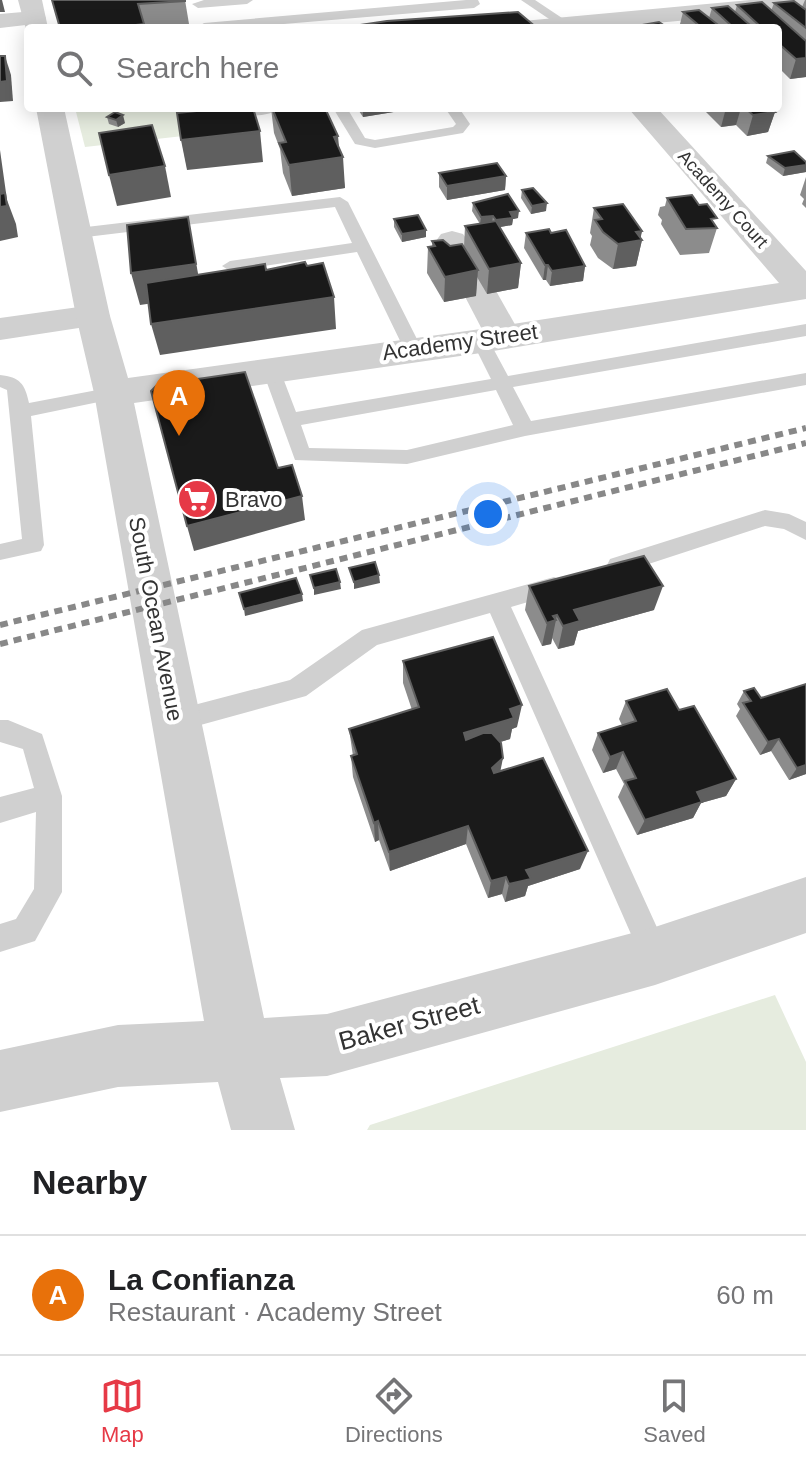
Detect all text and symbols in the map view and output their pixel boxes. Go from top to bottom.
search box [24,24,782,112]
icon: search [52,46,96,90]
text: Search here [116,51,279,84]
street label: Academy Court [674,146,772,252]
street label: Academy Street [381,319,539,365]
pin: A [153,370,205,436]
supermarket icon: Bravo [176,478,218,520]
place label: Bravo [225,487,282,512]
your location [468,494,508,534]
street label: South Ocean Avenue [124,515,188,723]
street label: Baker Street [335,990,483,1056]
text: Nearby [32,1163,147,1201]
text: La Confianza [108,1263,295,1296]
text: A [49,1280,67,1310]
text: 60 m [716,1280,774,1310]
text: Restaurant · Academy Street [108,1297,442,1327]
tab: Map [100,1374,144,1448]
tab: Directions [345,1374,443,1448]
tab: Saved [643,1374,706,1448]

